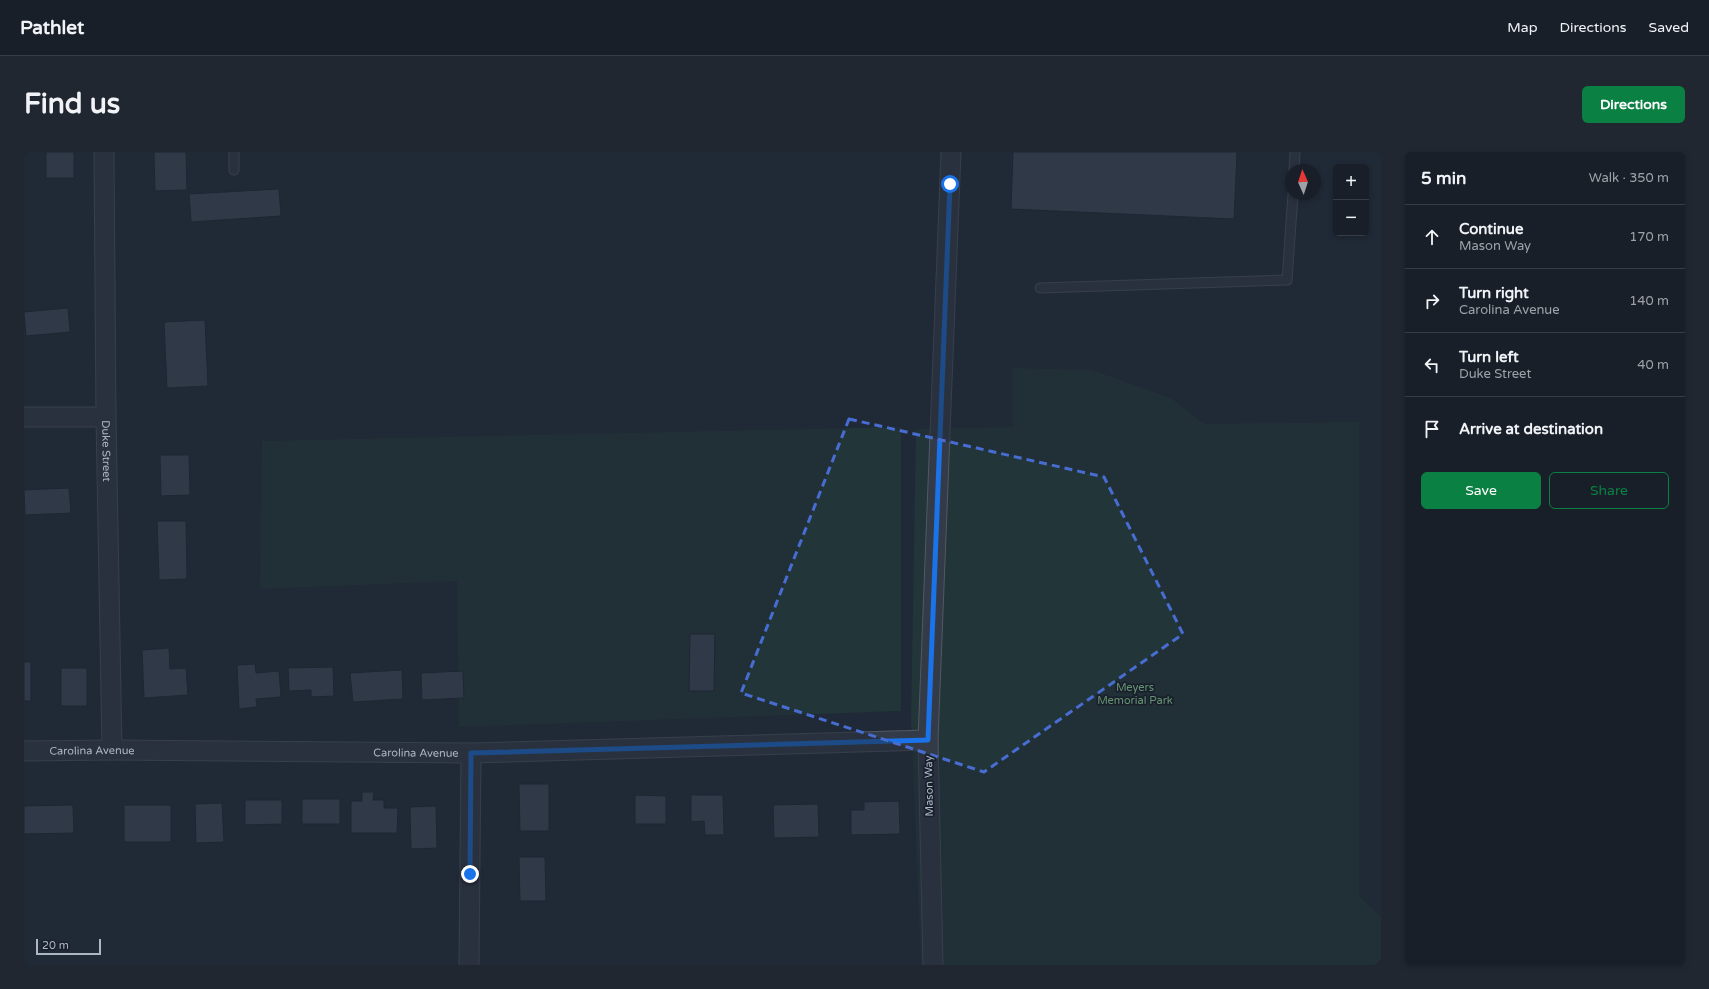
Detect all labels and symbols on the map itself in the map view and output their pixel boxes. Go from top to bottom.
north arrow [1285,164,1321,200]
route start [941,175,959,193]
street label: Duke Street [100,420,114,482]
park label: Meyers Memorial Park [1097,681,1173,707]
street label: Carolina Avenue [49,743,135,757]
street label: Carolina Avenue [373,746,459,759]
street label: Mason Way [922,755,936,817]
route end [461,865,479,883]
scale bar [36,937,101,956]

